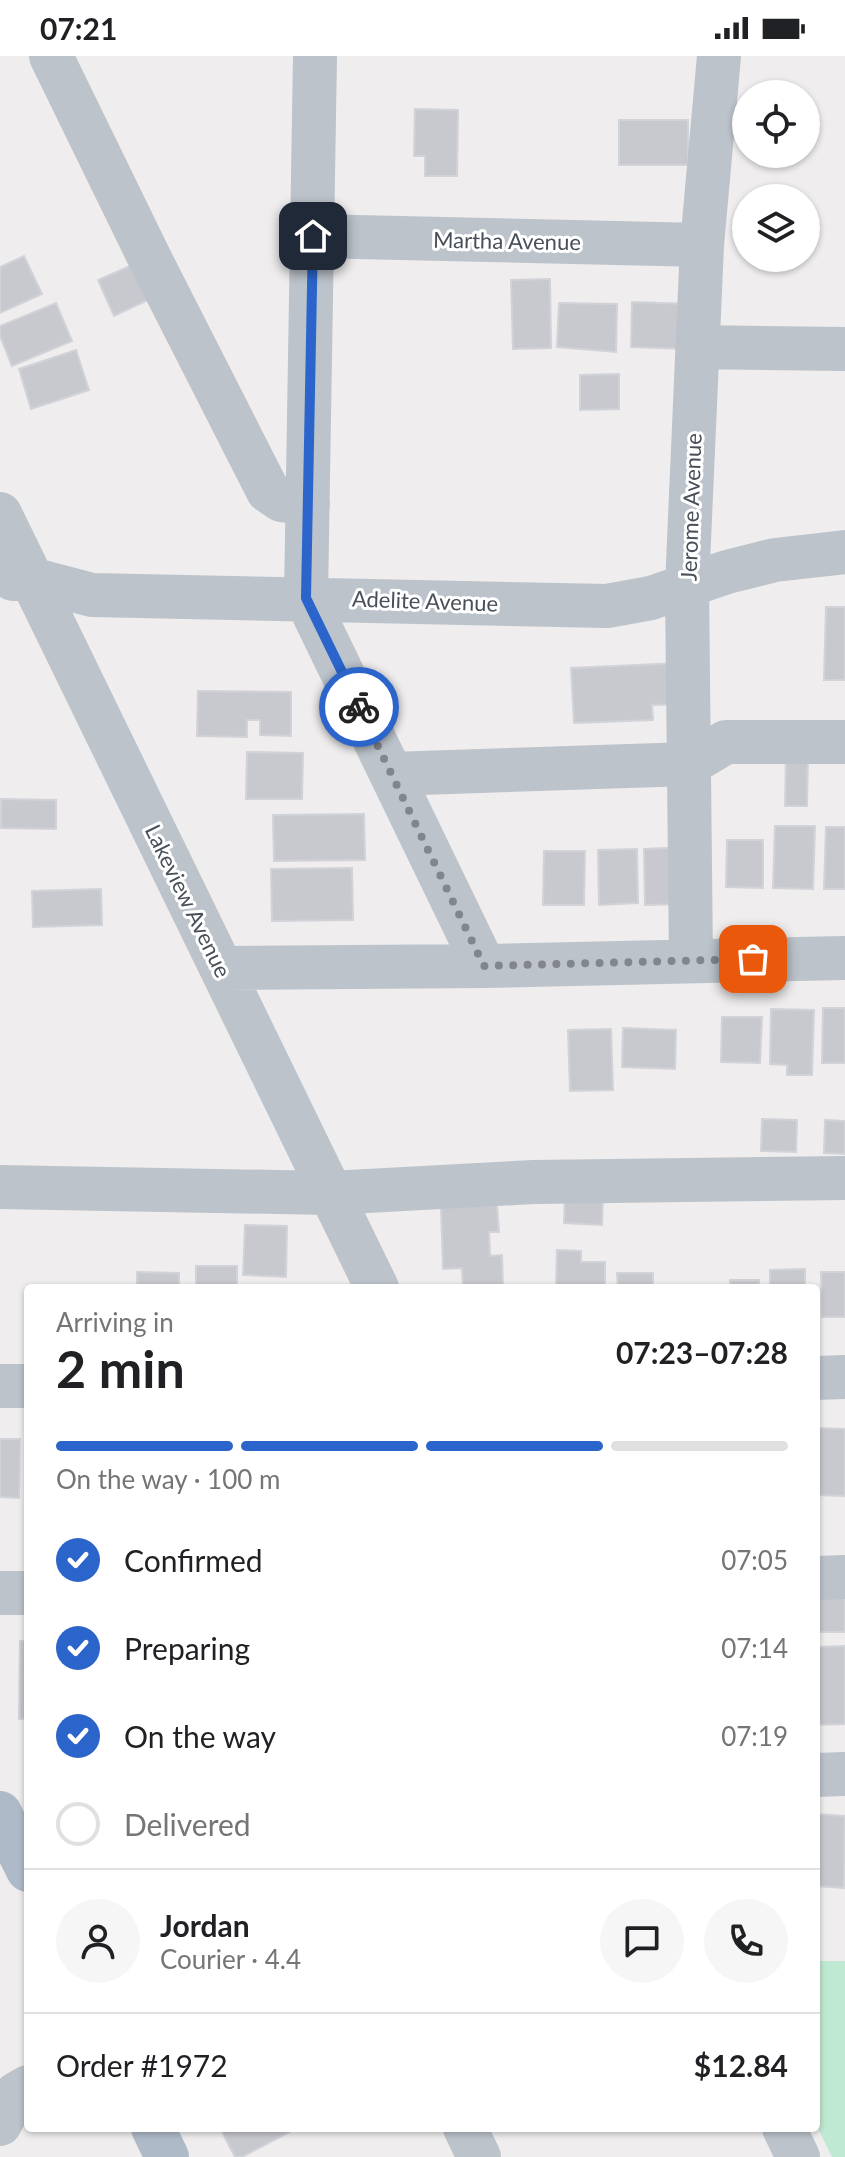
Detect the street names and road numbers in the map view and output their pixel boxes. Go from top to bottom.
street label: Martha Avenue [433,226,581,255]
street label: Jerome Avenue [674,433,707,581]
street label: Adelite Avenue [351,584,499,617]
street label: Lakeview Avenue [140,820,237,982]

